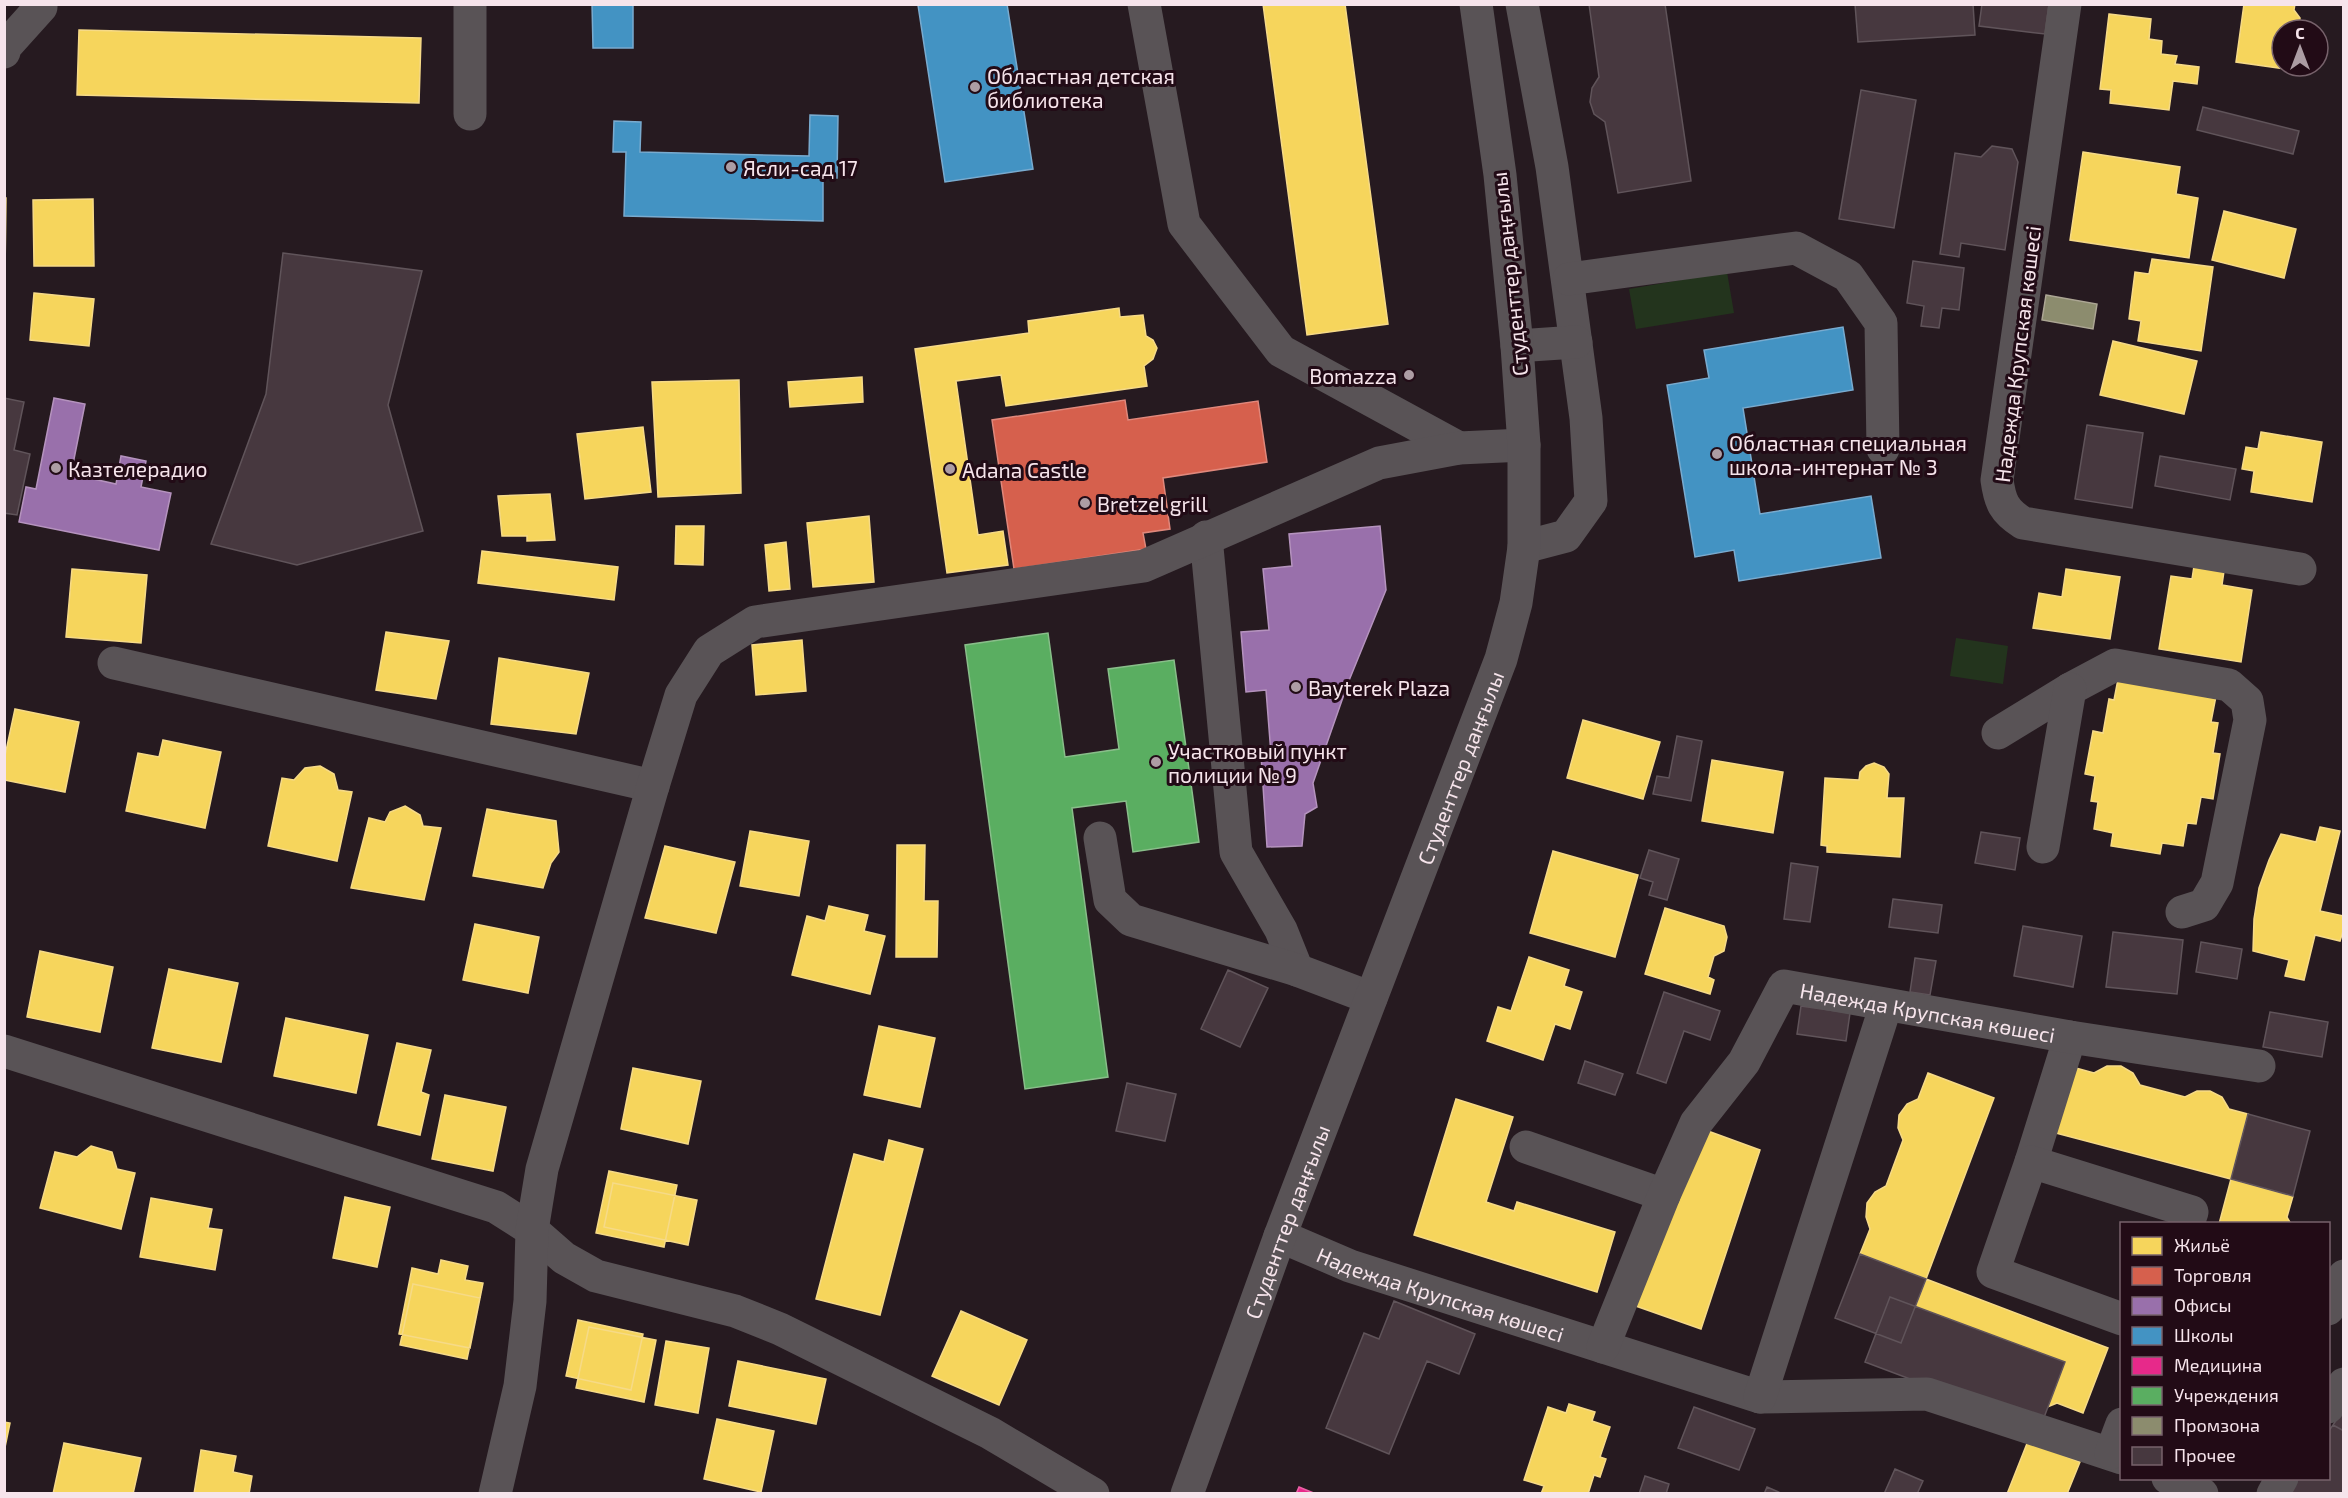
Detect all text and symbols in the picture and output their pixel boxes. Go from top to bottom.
north arrow [2270,18,2330,78]
text: С [2295,23,2305,42]
place label: Областная детская библиотека [987,63,1175,112]
marker: Областная детская библиотека [968,80,982,94]
place label: Ясли-сад 17 [743,155,858,180]
marker: Ясли-сад 17 [724,160,738,174]
street label: Студенттер даңғылы [1486,171,1533,377]
street label: Надежда Крупская көшесі [1989,224,2046,484]
place label: Bomazza [1309,363,1397,388]
marker: Bomazza [1402,368,1416,382]
place label: Областная специальная школа-интернат № 3 [1729,430,1967,479]
marker: Областная специальная школа-интернат № 3 [1710,447,1724,461]
place label: Казтелерадио [68,456,208,481]
place label: Adana Сastle [962,457,1087,482]
marker: Казтелерадио [49,461,63,475]
marker: Adana Сastle [943,462,957,476]
place label: Bretzel grill [1097,491,1208,516]
marker: Bretzel grill [1078,496,1092,510]
street label: Студенттер даңғылы [1411,667,1508,868]
place label: Bayterek Plaza [1308,675,1450,700]
marker: Bayterek Plaza [1289,680,1303,694]
place label: Участковый пункт полиции № 9 [1168,738,1347,787]
marker: Участковый пункт полиции № 9 [1149,755,1163,769]
street label: Надежда Крупская көшесі [1798,977,2057,1047]
street label: Студенттер даңғылы [1239,1121,1334,1322]
legend [2120,1222,2330,1480]
text: Жильё [2174,1234,2230,1256]
street label: Надежда Крупская көшесі [1313,1241,1567,1346]
text: Торговля [2174,1264,2252,1286]
text: Офисы [2174,1294,2231,1316]
text: Школы [2174,1324,2234,1346]
text: Медицина [2174,1354,2262,1376]
text: Учреждения [2174,1384,2279,1406]
text: Промзона [2174,1414,2260,1436]
text: Прочее [2174,1444,2236,1466]

